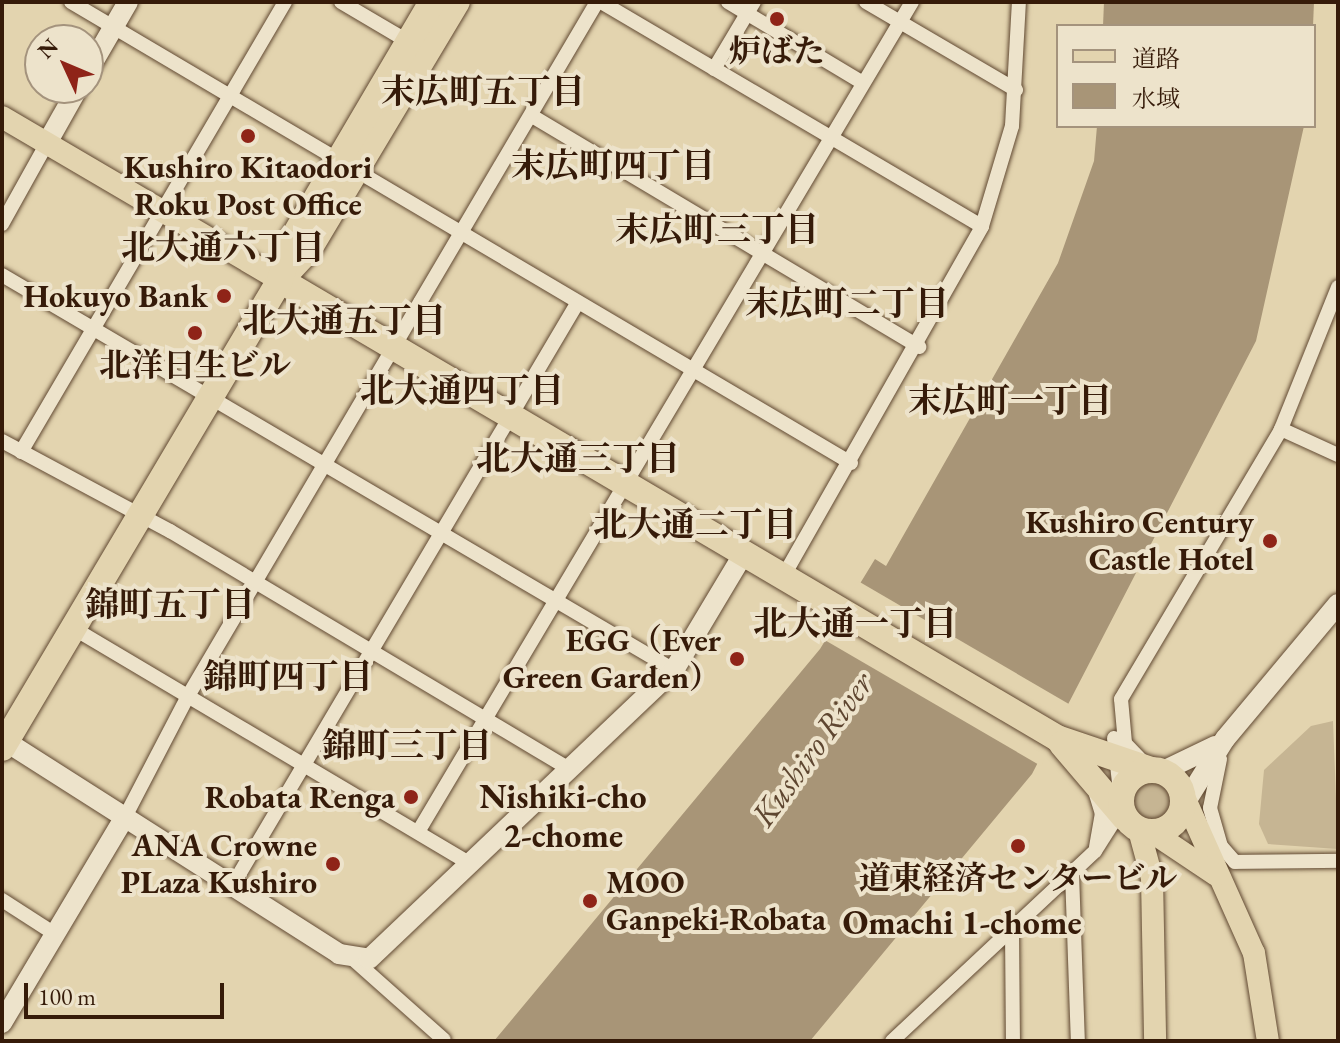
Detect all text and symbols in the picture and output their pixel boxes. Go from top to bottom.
marker: 炉ばた [768,10,786,28]
north arrow [24,24,104,104]
legend [1056,24,1316,128]
text: N [31,32,64,65]
place label: 炉ばた [729,32,825,70]
text: 道路 [1132,43,1180,74]
district label: 末広町五丁目 [381,72,585,112]
text: 水域 [1132,83,1180,114]
marker: Kushiro Kitaodori Roku Post Office [239,127,257,145]
district label: 末広町四丁目 [511,146,715,186]
place label: Kushiro Kitaodori Roku Post Office [124,149,372,224]
district label: 末広町三丁目 [615,210,819,250]
district label: 北大通六丁目 [121,228,325,268]
place label: Hokuyo Bank [23,277,208,315]
district label: 末広町二丁目 [745,284,949,324]
marker: Hokuyo Bank [215,287,233,305]
district label: 北大通五丁目 [242,301,446,341]
marker: 北洋日生ビル [186,324,204,342]
place label: 北洋日生ビル [99,346,291,384]
district label: 北大通四丁目 [360,371,564,411]
district label: 末広町一丁目 [908,381,1112,421]
district label: 北大通三丁目 [476,439,680,479]
place label: Kushiro Century Castle Hotel [1025,504,1254,579]
district label: 北大通二丁目 [593,505,797,545]
marker: Kushiro Century Castle Hotel [1261,532,1279,550]
district label: 錦町五丁目 [85,585,255,625]
district label: 北大通一丁目 [753,604,957,644]
place label: EGG（Ever Green Garden） [503,622,721,697]
marker: EGG（Ever Green Garden） [728,650,746,668]
district label: 錦町四丁目 [203,657,373,697]
water label: Kushiro River [742,664,882,834]
district label: 錦町三丁目 [322,726,492,766]
district label: Nishiki-cho 2-chome [479,776,647,856]
place label: Robata Renga [205,778,395,816]
marker: Robata Renga [402,788,420,806]
place label: ANA Crowne PLaza Kushiro [121,827,317,902]
marker: 道東経済センタービル [1009,837,1027,855]
marker: ANA Crowne PLaza Kushiro [324,855,342,873]
place label: 道東経済センタービル [858,859,1178,897]
place label: MOO Ganpeki-Robata [606,864,826,939]
marker: MOO Ganpeki-Robata [581,892,599,910]
district label: Omachi 1-chome [842,903,1082,943]
scale bar [28,967,228,1017]
text: 100 m [38,981,96,1012]

